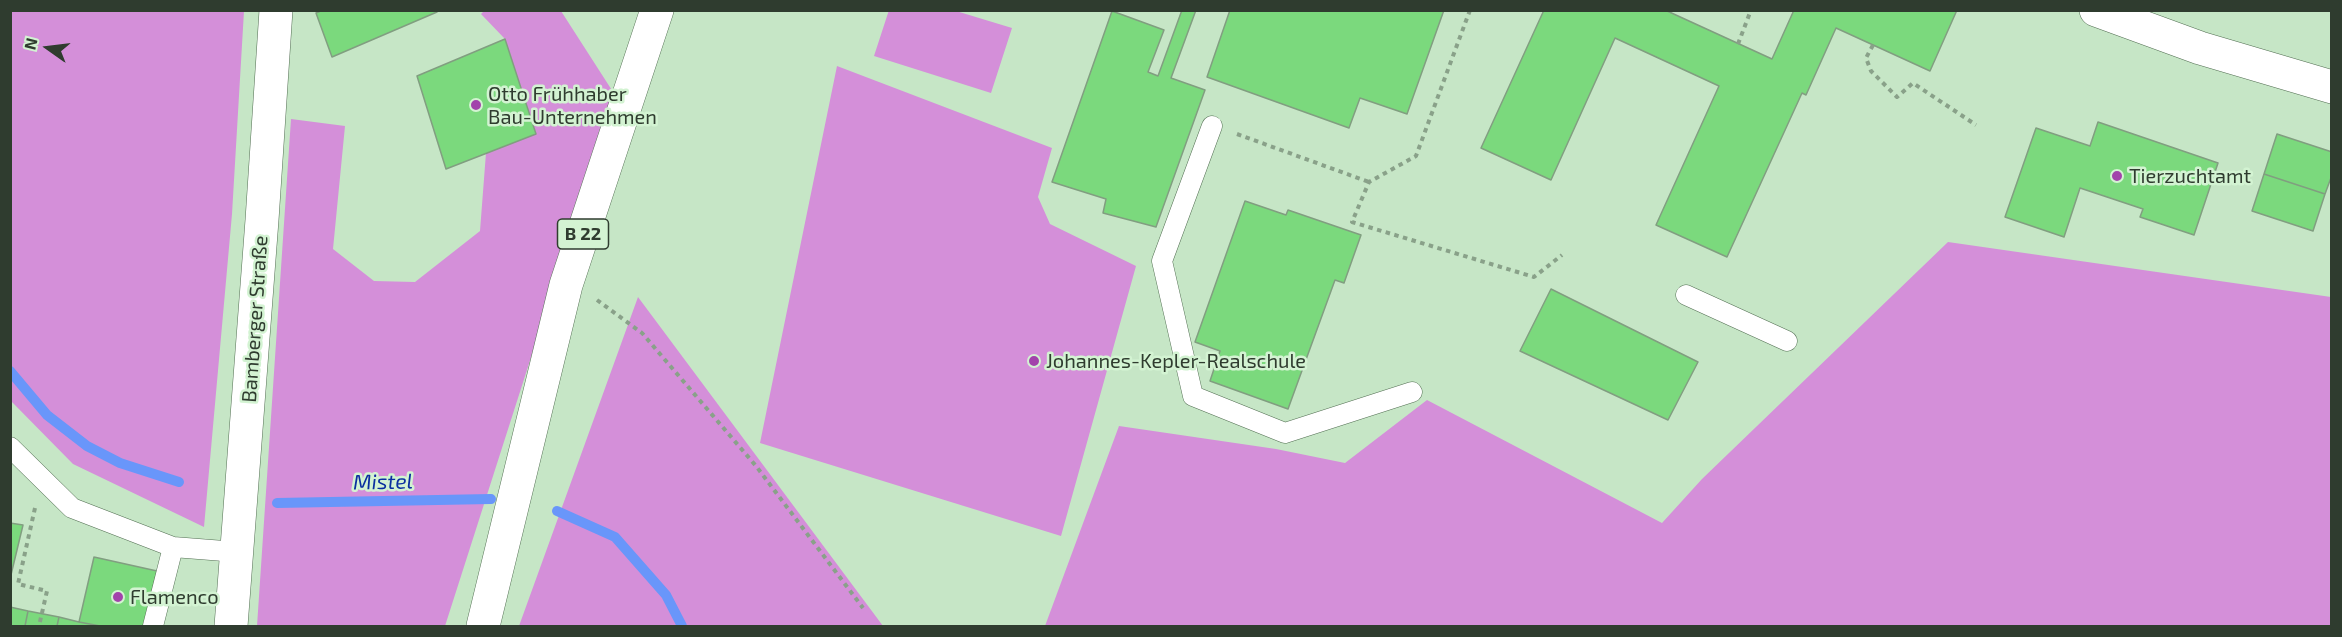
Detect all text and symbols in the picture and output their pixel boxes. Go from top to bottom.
north arrow [18,18,78,78]
text: N [19,36,41,51]
place label: Otto Frühhaber Bau-Unternehmen [488,82,657,129]
marker: Otto Frühhaber Bau-Unternehmen [469,98,483,112]
place label: Tierzuchtamt [2129,164,2251,188]
marker: Tierzuchtamt [2110,169,2124,183]
road number: B 22 [558,219,608,249]
street label: Bamberger Straße [237,235,273,403]
place label: Johannes-Kepler-Realschule [1046,349,1306,373]
marker: Johannes-Kepler-Realschule [1027,354,1041,368]
water label: Mistel [353,469,413,495]
place label: Flamenco [130,585,219,609]
marker: Flamenco [111,590,125,604]

